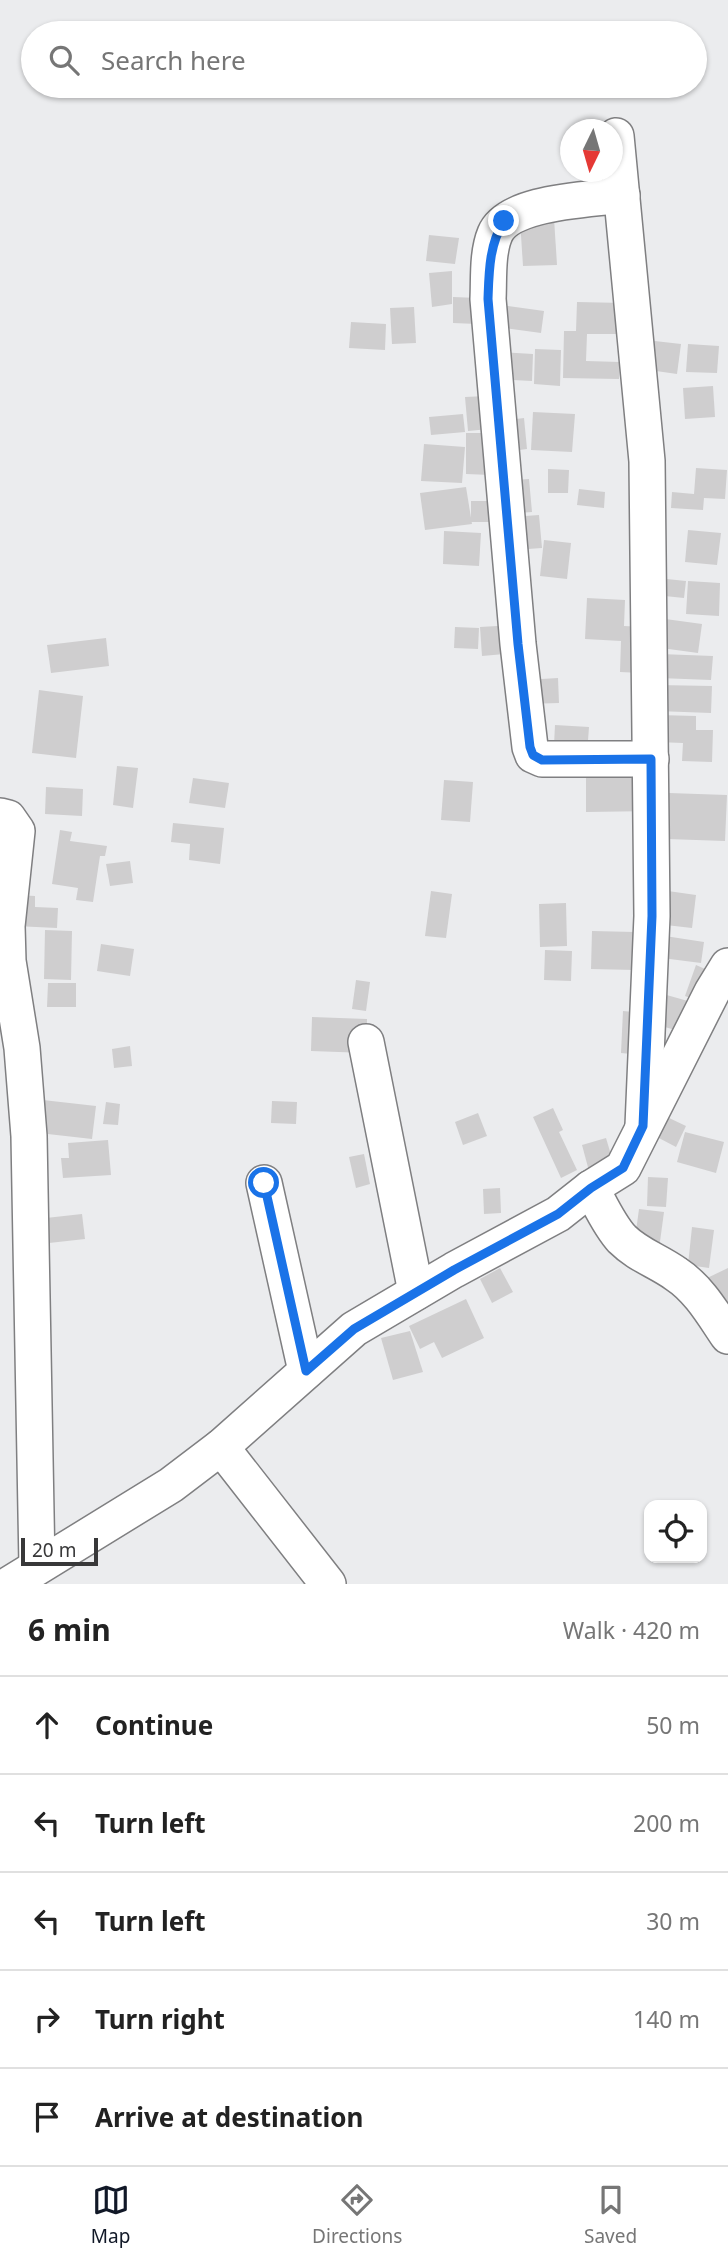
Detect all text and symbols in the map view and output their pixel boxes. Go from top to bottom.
search box [21,21,707,98]
icon: search [45,41,83,79]
text: Search here [101,42,246,78]
north arrow [560,119,623,182]
route end [488,205,519,236]
route start [248,1167,279,1198]
map controls [644,1500,707,1563]
button: locate [644,1500,707,1563]
scale bar [21,1535,98,1567]
text: 20 m [32,1537,76,1563]
text: 6 min [28,1609,111,1650]
text: Walk · 420 m [563,1614,700,1646]
icon: ahead [28,1706,66,1744]
text: Continue [95,1707,213,1743]
text: 50 m [646,1709,700,1741]
icon: left [28,1804,66,1842]
text: Turn left [95,1805,206,1841]
text: 200 m [633,1807,700,1839]
icon: left [28,1902,66,1940]
text: Turn left [95,1903,206,1939]
text: 30 m [646,1905,700,1937]
icon: right [28,2000,66,2038]
text: Turn right [95,2001,225,2037]
text: 140 m [633,2003,700,2035]
icon: arrive [28,2098,66,2136]
text: Arrive at destination [95,2099,364,2135]
tab: Map [91,2181,130,2249]
tab: Directions [312,2181,402,2249]
tab: Saved [584,2181,637,2249]

